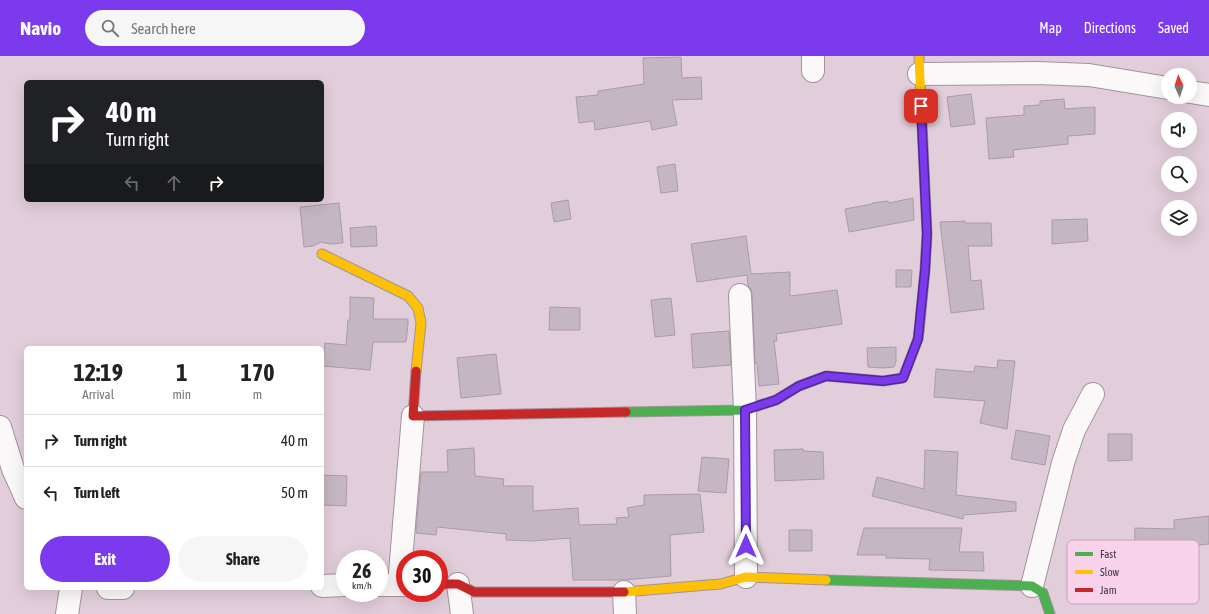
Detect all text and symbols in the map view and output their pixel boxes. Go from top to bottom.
search box [85,10,365,46]
text: Navio [20,17,61,39]
icon: search [99,17,121,39]
text: Search here [131,20,196,37]
text: Map [1039,20,1062,36]
text: Directions [1084,20,1136,36]
text: Saved [1158,20,1189,36]
north arrow [1161,68,1197,104]
map controls [1161,68,1197,236]
pin [904,89,938,123]
icon: arrive [910,95,932,117]
icon: right [40,96,92,148]
text: 40 m [106,96,156,128]
button: sound [1161,112,1197,148]
text: Turn right [106,129,169,150]
button: search [1161,156,1197,192]
icon: left [121,172,143,194]
icon: ahead [163,172,185,194]
icon: right [205,172,227,194]
button: layers [1161,200,1197,236]
text: 12:19 [74,359,123,386]
text: 1 [176,359,187,386]
text: 170 [241,359,274,386]
text: Arrival [82,387,114,402]
text: min [172,387,191,402]
text: m [253,387,262,402]
icon: right [40,430,62,452]
text: Turn right [74,432,127,449]
text: 40 m [281,432,308,449]
icon: left [40,482,62,504]
text: Turn left [74,484,120,501]
text: 50 m [281,484,308,501]
position arrow [725,525,767,567]
button: Exit [40,536,170,582]
button: Share [178,536,308,582]
legend [1067,540,1199,604]
text: Fast [1100,548,1116,560]
speed limit sign: 30 [396,550,448,602]
text: 26 [353,559,371,582]
text: Slow [1100,566,1119,578]
text: km/h [352,580,372,591]
text: Jam [1100,584,1117,596]

